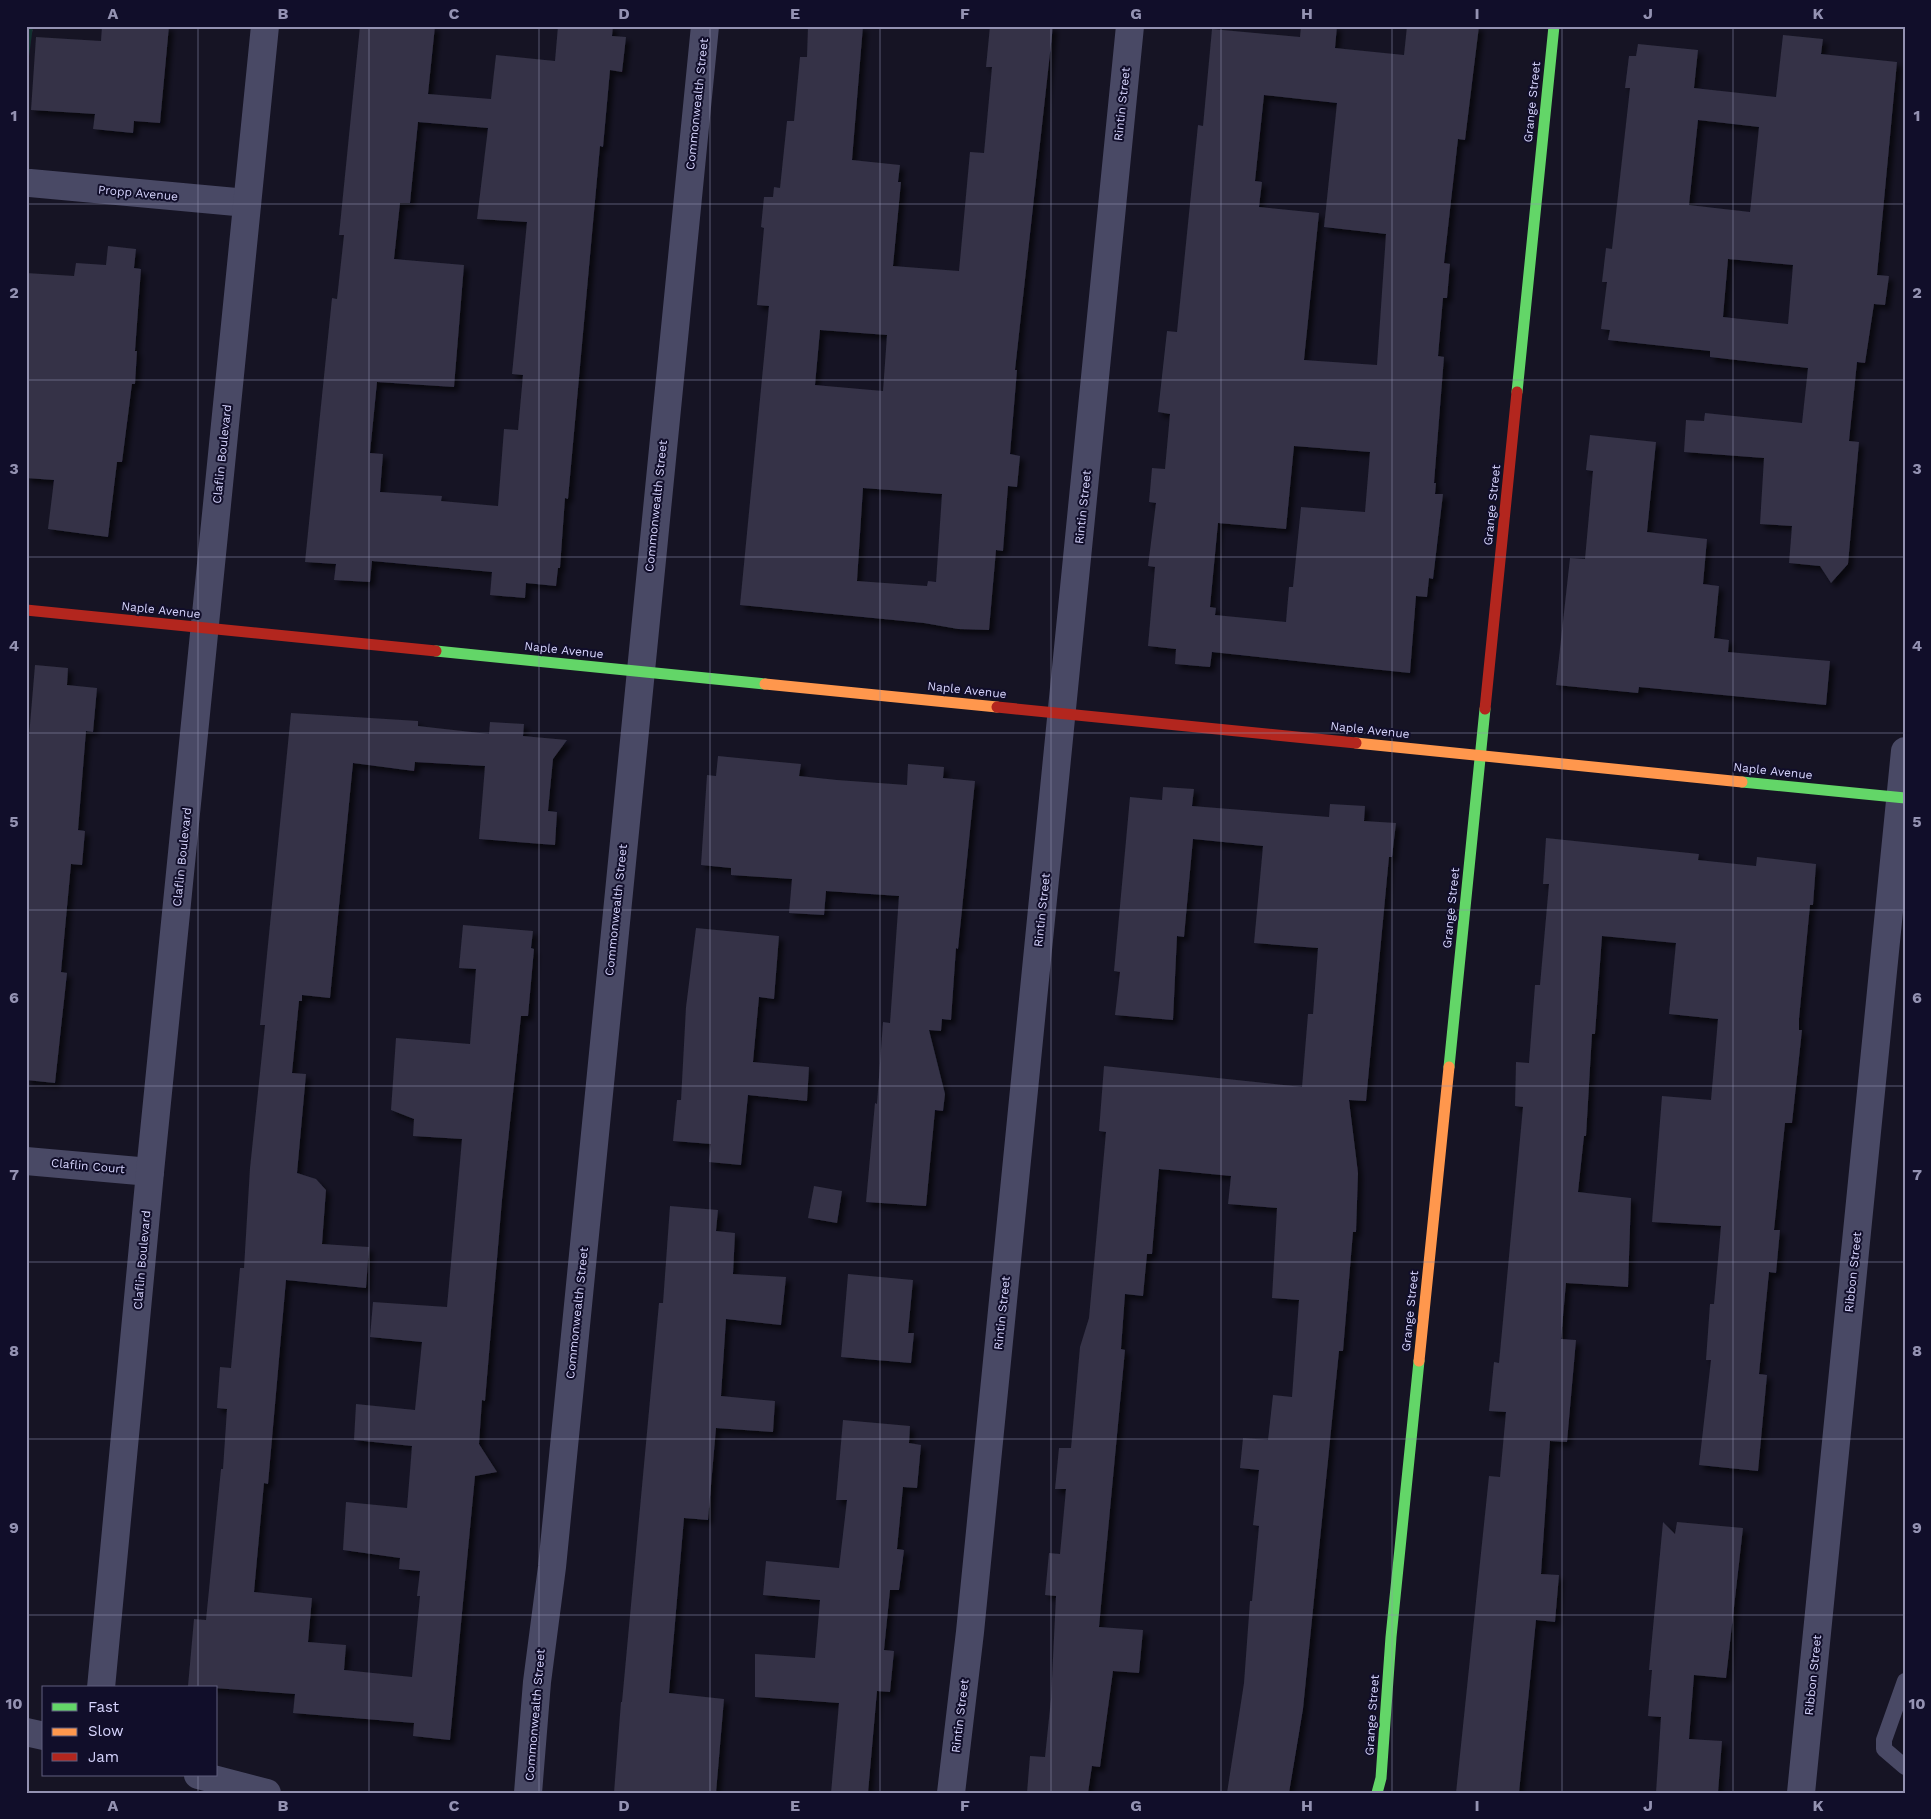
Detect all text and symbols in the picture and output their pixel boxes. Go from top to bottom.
text: A [108,4,119,23]
text: B [278,4,289,23]
text: C [449,4,460,23]
text: D [618,4,630,23]
text: E [790,4,800,23]
text: F [960,4,970,23]
text: G [1130,4,1142,23]
text: H [1301,4,1313,23]
text: I [1474,4,1480,23]
text: J [1643,4,1653,23]
text: K [1812,4,1824,23]
street label: Commonwealth Street [683,37,711,171]
street label: Grange Street [1521,61,1543,143]
street label: Rintin Street [1111,66,1133,142]
text: 1 [11,106,17,125]
text: 1 [1914,106,1920,125]
street label: Propp Avenue [97,183,179,203]
text: 2 [9,283,19,302]
text: 2 [1912,283,1922,302]
street label: Claflin Boulevard [210,404,234,504]
street label: Commonwealth Street [642,439,670,573]
text: 3 [9,459,19,478]
text: 3 [1912,459,1922,478]
street label: Grange Street [1481,464,1503,546]
street label: Rintin Street [1072,469,1094,545]
street label: Naple Avenue [121,599,201,621]
text: 4 [9,636,19,655]
text: 4 [1912,636,1922,655]
street label: Naple Avenue [524,639,604,661]
street label: Naple Avenue [927,679,1007,701]
street label: Naple Avenue [1330,719,1410,741]
street label: Naple Avenue [1733,760,1813,782]
street label: Claflin Boulevard [170,807,194,907]
text: 5 [9,812,19,831]
text: 5 [1912,812,1922,831]
street label: Commonwealth Street [602,843,630,977]
street label: Grange Street [1440,867,1462,949]
street label: Rintin Street [1031,872,1053,948]
text: 6 [9,988,19,1007]
text: 6 [1912,988,1922,1007]
street label: Claflin Court [50,1156,126,1176]
text: 7 [9,1165,19,1184]
text: 7 [1912,1165,1922,1184]
street label: Claflin Boulevard [131,1210,153,1310]
street label: Ribbon Street [1842,1231,1864,1313]
street label: Commonwealth Street [563,1246,591,1380]
street label: Grange Street [1399,1270,1421,1352]
street label: Rintin Street [991,1275,1013,1351]
text: 8 [9,1341,19,1360]
text: 8 [1912,1341,1922,1360]
text: 9 [9,1518,19,1537]
text: 9 [1912,1518,1922,1537]
street label: Ribbon Street [1802,1634,1824,1716]
street label: Commonwealth Street [522,1648,548,1782]
street label: Grange Street [1362,1674,1382,1756]
street label: Rintin Street [949,1678,971,1754]
legend [42,1686,218,1776]
text: 10 [5,1694,23,1713]
text: 10 [1908,1694,1926,1713]
text: Fast [88,1698,120,1716]
text: Slow [88,1722,124,1740]
text: Jam [88,1748,119,1766]
text: A [108,1796,119,1815]
text: B [278,1796,289,1815]
text: C [449,1796,460,1815]
text: D [618,1796,630,1815]
text: E [790,1796,800,1815]
text: F [960,1796,970,1815]
text: G [1130,1796,1142,1815]
text: H [1301,1796,1313,1815]
text: I [1474,1796,1480,1815]
text: J [1643,1796,1653,1815]
text: K [1812,1796,1824,1815]

